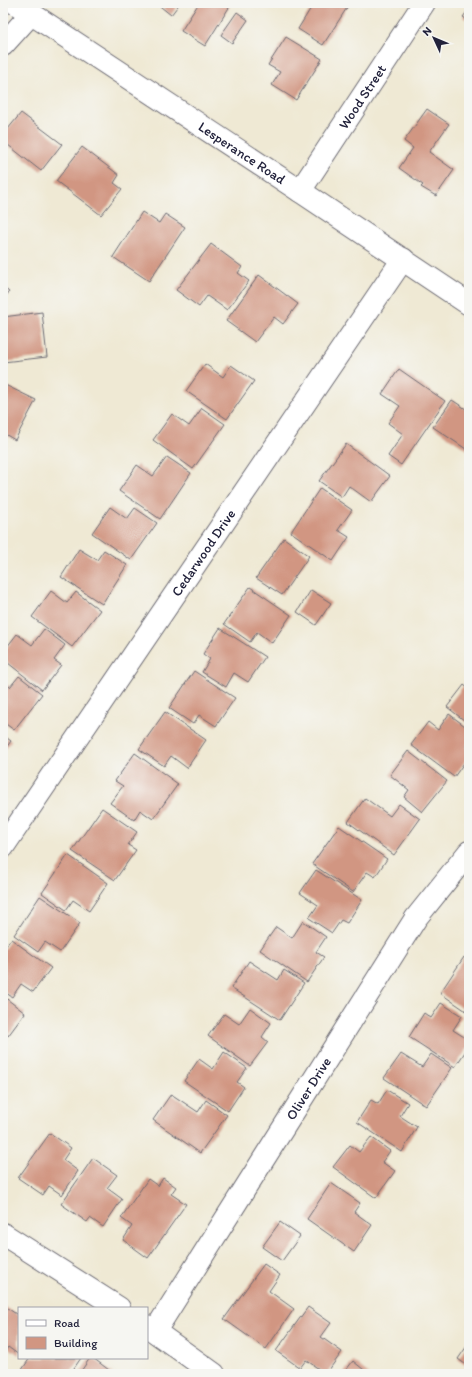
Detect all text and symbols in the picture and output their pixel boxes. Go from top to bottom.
north arrow [414,18,454,58]
text: N [420,24,434,39]
street label: Wood Street [335,61,390,132]
street label: Lesperance Road [195,118,289,188]
street label: Cedarwood Drive [168,506,239,599]
street label: Oliver Drive [282,1054,335,1123]
legend [18,1307,148,1359]
text: Road [54,1316,80,1330]
text: Building [54,1336,98,1350]

